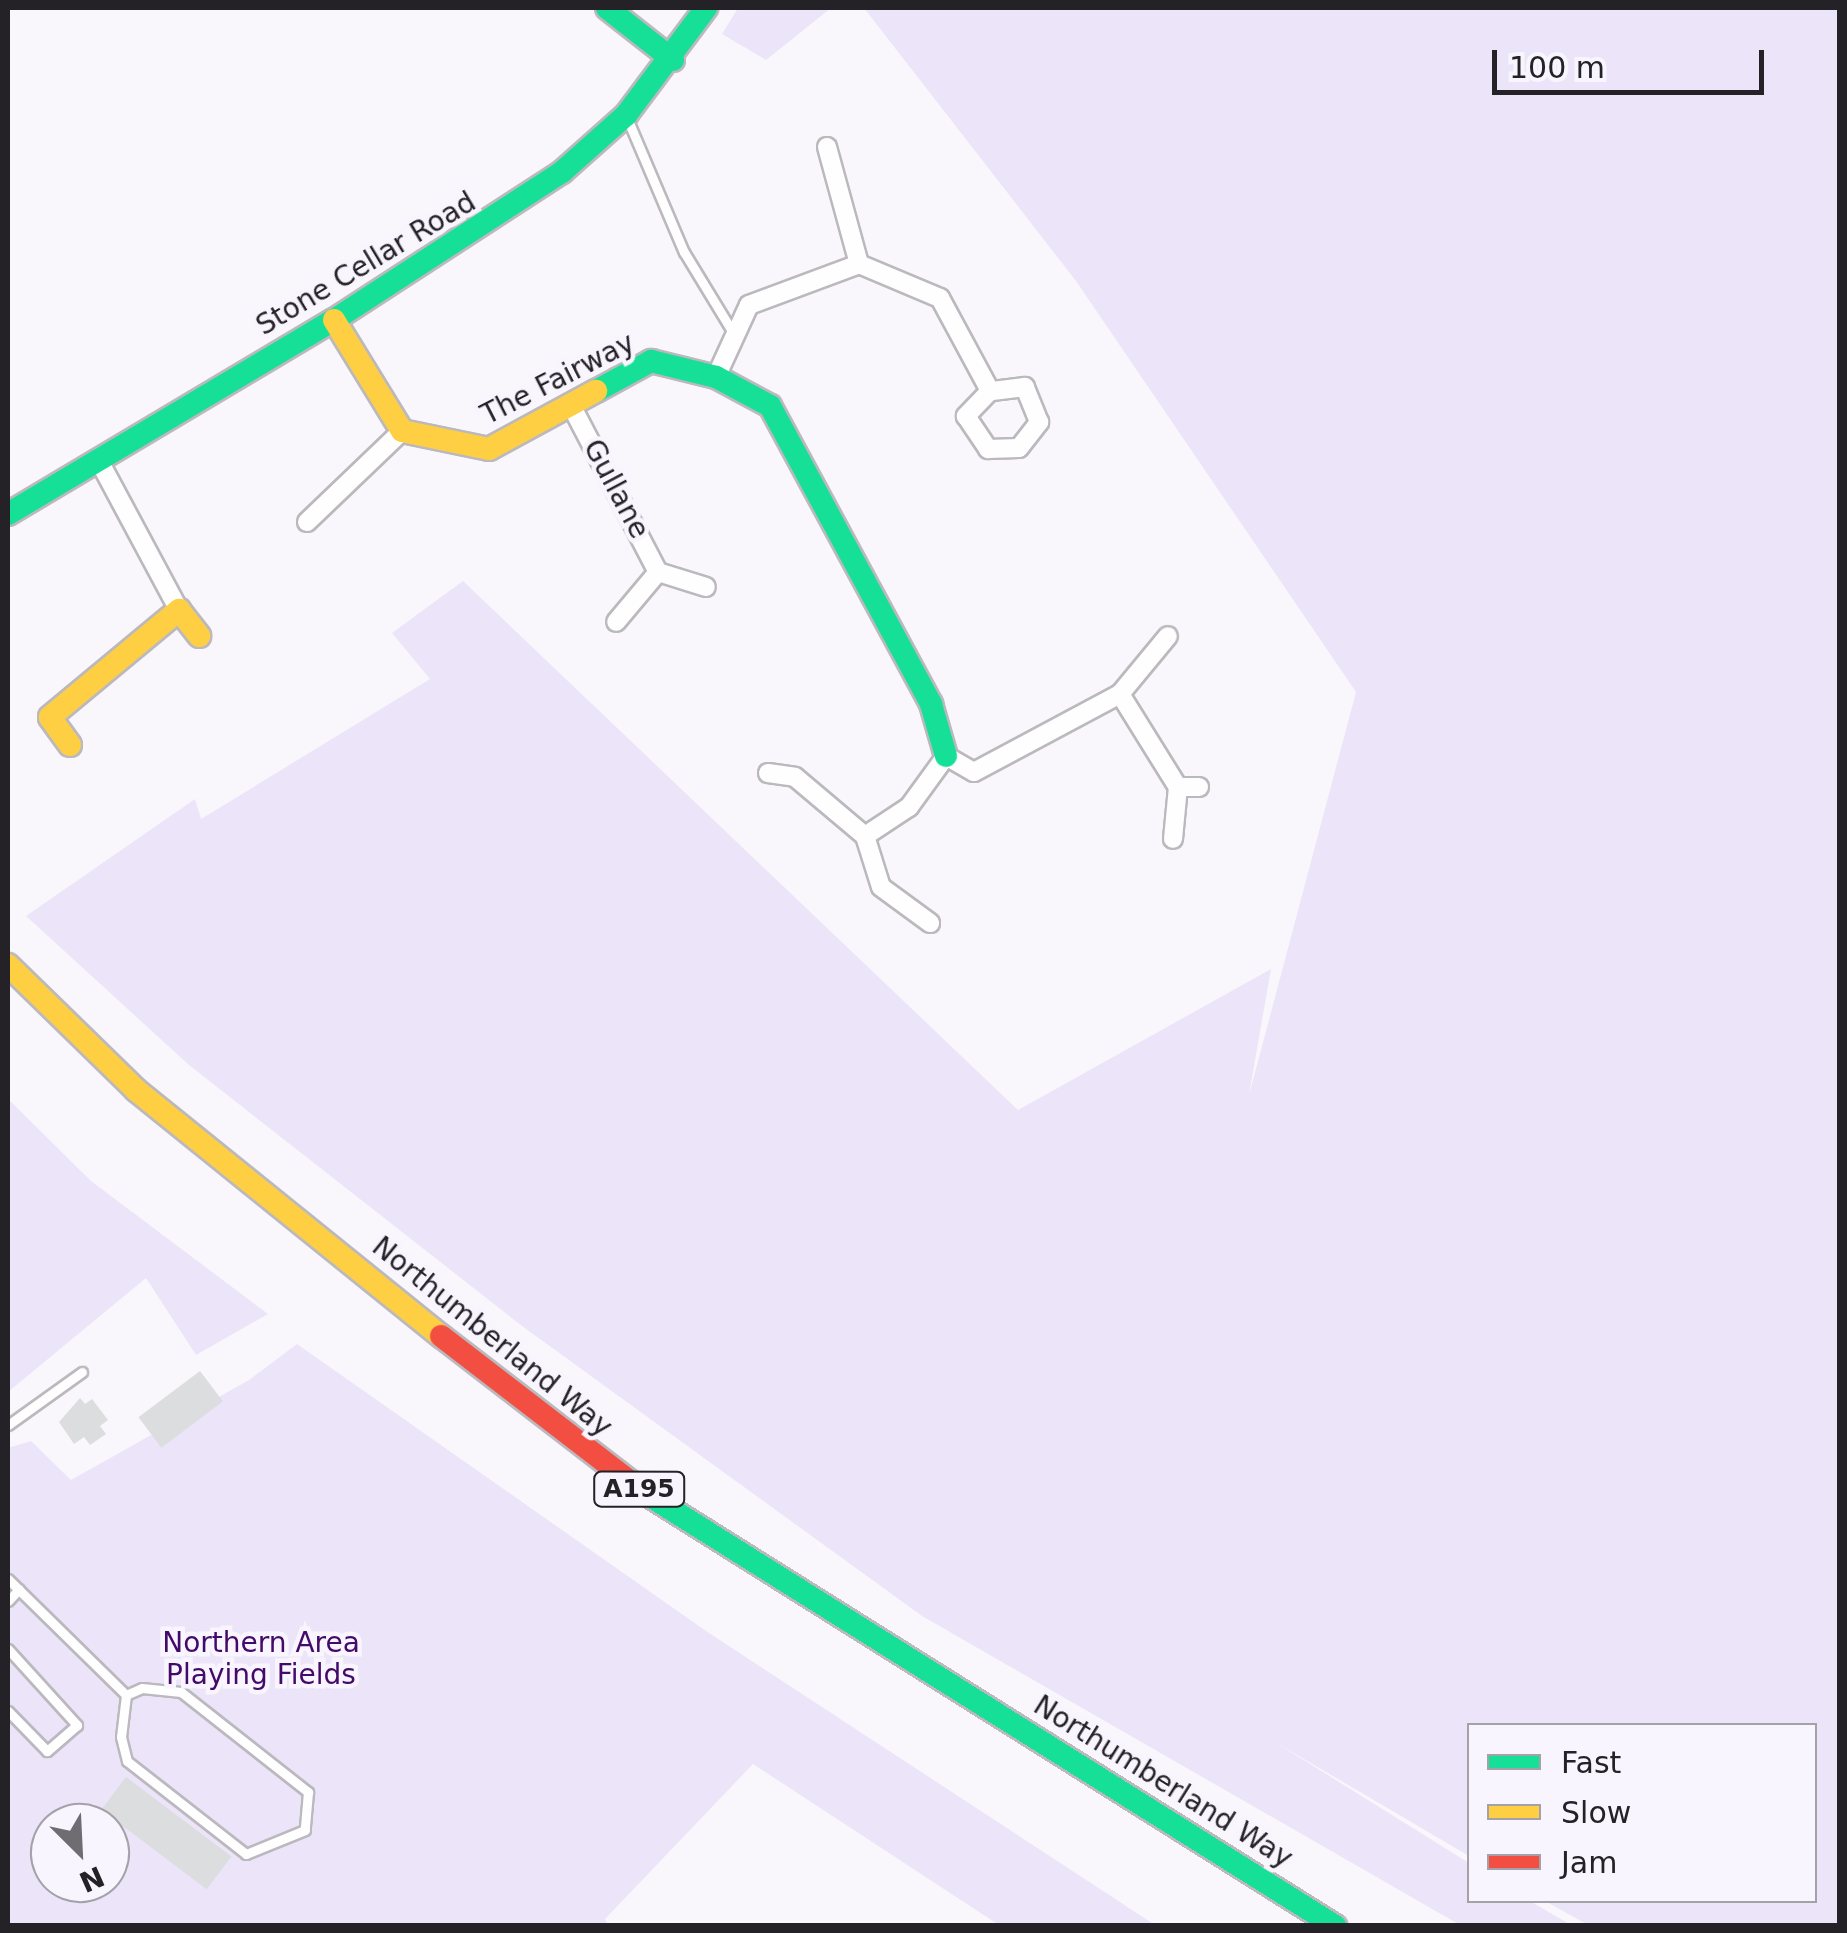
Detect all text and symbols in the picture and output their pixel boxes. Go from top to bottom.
scale bar [1497,30,1770,92]
text: 100 m [1509,50,1605,85]
street label: Stone Cellar Road [250,185,482,343]
street label: The Fairway [476,326,640,432]
street label: Gullane [576,434,656,544]
street label: Northumberland Way [365,1230,619,1444]
road number: A195 [592,1469,686,1509]
park label: Northern Area Playing Fields [162,1626,360,1692]
street label: Northumberland Way [1027,1689,1299,1875]
legend [1467,1723,1817,1903]
text: Fast [1561,1745,1621,1780]
text: Slow [1561,1795,1631,1830]
north arrow [30,1803,130,1903]
text: Jam [1561,1845,1617,1880]
text: N [74,1859,109,1899]

